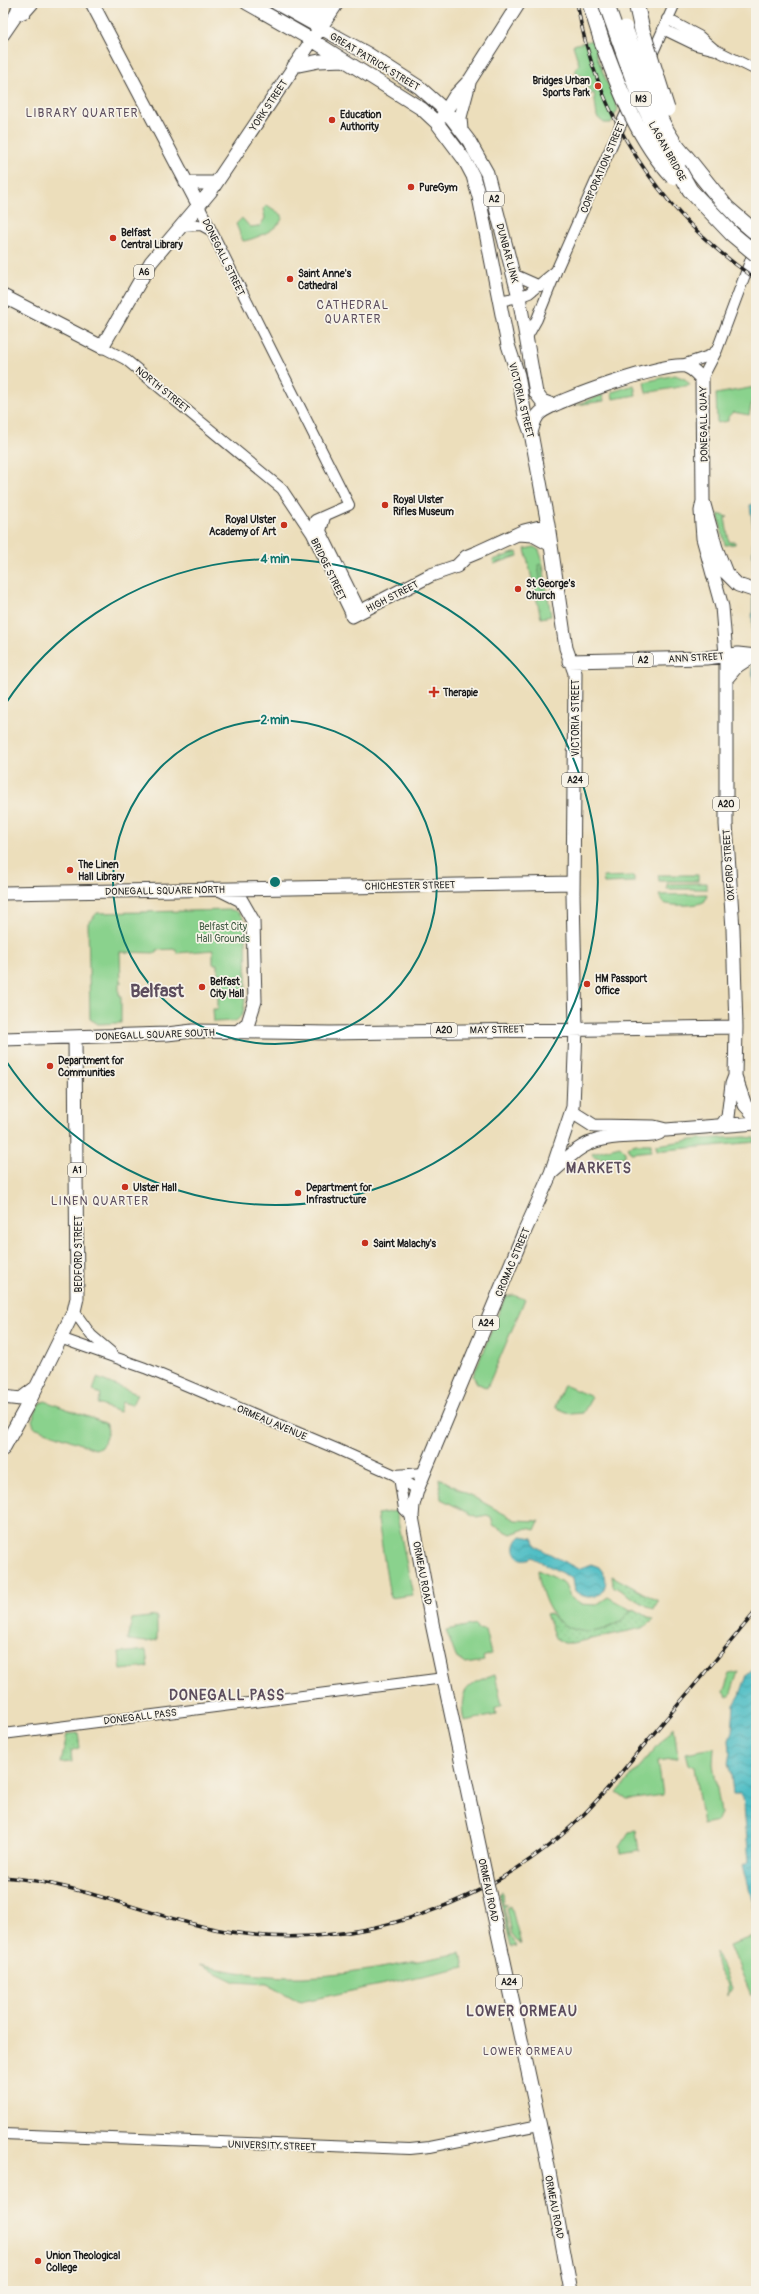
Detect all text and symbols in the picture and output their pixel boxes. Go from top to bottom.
street label: GREAT PATRICK STREET [327,30,422,94]
place label: Bridges Urban Sports Park [532,75,591,99]
street label: YORK STREET [247,77,291,134]
marker: Bridges Urban Sports Park [593,81,603,91]
road number: M3 [631,92,651,106]
district label: LIBRARY QUARTER [25,106,139,121]
place label: Education Authority [340,109,382,133]
marker: Education Authority [327,115,337,125]
street label: LAGAN BRIDGE [646,119,689,184]
street label: CORPORATION STREET [578,120,628,215]
marker: PureGym [406,182,416,192]
place label: PureGym [419,182,458,194]
road number: A2 [484,192,504,206]
street label: DONEGALL STREET [199,217,247,298]
street label: DUNBAR LINK [493,222,521,284]
place label: Belfast Central Library [121,227,183,251]
marker: Belfast Central Library [108,233,118,243]
road number: A6 [134,265,154,279]
place label: Saint Anne's Cathedral [298,268,352,292]
marker: Saint Anne's Cathedral [285,274,295,284]
district label: CATHEDRAL QUARTER [317,298,389,327]
street label: VICTORIA STREET [506,361,536,440]
street label: NORTH STREET [133,364,192,416]
street label: DONEGALL QUAY [697,386,711,462]
place label: Royal Ulster Rifles Museum [393,494,454,518]
marker: Royal Ulster Rifles Museum [380,500,390,510]
place label: Royal Ulster Academy of Art [209,514,277,538]
marker: Royal Ulster Academy of Art [279,520,289,530]
street label: BRIDGE STREET [308,536,349,603]
text: 4 min [259,552,290,567]
street label: HIGH STREET [364,578,421,615]
place label: St George's Church [526,578,575,602]
marker: St George's Church [513,584,523,594]
street label: ANN STREET [668,651,724,665]
road number: A2 [633,653,653,667]
street label: VICTORIA STREET [570,679,582,757]
marker: Therapie [428,686,440,698]
place label: Therapie [442,687,479,699]
text: 2 min [261,713,290,728]
road number: A24 [562,773,588,787]
road number: A20 [713,797,739,811]
street label: OXFORD STREET [720,828,737,901]
place label: The Linen Hall Library [77,859,125,883]
marker: The Linen Hall Library [65,865,75,875]
centre of rings [268,875,282,889]
street label: CHICHESTER STREET [365,879,456,893]
street label: DONEGALL SQUARE NORTH [105,884,225,898]
park label: Belfast City Hall Grounds [196,921,250,945]
place label: HM Passport Office [595,973,648,997]
place label: Belfast City Hall [210,976,244,1000]
marker: HM Passport Office [582,979,592,989]
district label: Belfast [130,980,185,1003]
marker: Belfast City Hall [197,982,207,992]
road number: A20 [431,1023,457,1037]
street label: MAY STREET [470,1024,525,1036]
street label: DONEGALL SQUARE SOUTH [95,1027,215,1043]
place label: Department for Communities [58,1055,124,1079]
marker: Department for Communities [45,1061,55,1071]
district label: MARKETS [566,1160,632,1177]
road number: A1 [68,1163,86,1177]
marker: Ulster Hall [120,1182,130,1192]
place label: Ulster Hall [133,1182,177,1194]
place label: Department for Infrastructure [306,1182,372,1206]
marker: Department for Infrastructure [293,1188,303,1198]
district label: LINEN QUARTER [51,1194,149,1209]
street label: BEDFORD STREET [73,1215,85,1292]
street label: CROMAC STREET [493,1226,533,1299]
marker: Saint Malachy's [360,1238,370,1248]
place label: Saint Malachy's [373,1238,437,1250]
road number: A24 [473,1316,499,1330]
street label: ORMEAU AVENUE [235,1403,308,1443]
street label: ORMEAU ROAD [410,1540,434,1606]
district label: DONEGALL PASS [169,1687,285,1704]
street label: DONEGALL PASS [103,1707,178,1727]
street label: ORMEAU ROAD [475,1857,501,1923]
road number: A24 [496,1975,522,1989]
district label: LOWER ORMEAU [466,2003,578,2020]
district label: LOWER ORMEAU [483,2045,573,2058]
street label: UNIVERSITY STREET [228,2138,317,2154]
street label: ORMEAU ROAD [542,2174,566,2240]
place label: Union Theological College [46,2250,120,2274]
marker: Union Theological College [33,2256,43,2266]

